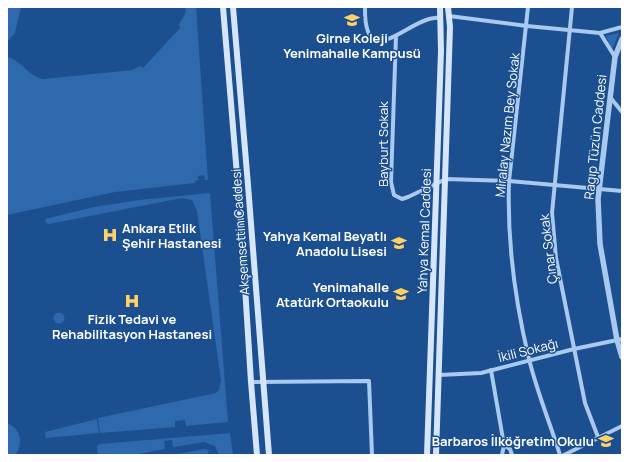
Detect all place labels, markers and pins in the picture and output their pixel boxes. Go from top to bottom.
school or university icon: Girne Koleji Yenimahalle Kampusü [343,11,361,29]
place label: Girne Koleji Yenimahalle Kampusü [283,29,421,62]
place label: Ankara Etlik Şehir Hastanesi [122,219,222,252]
hospital icon: Ankara Etlik Şehir Hastanesi [101,226,119,244]
place label: Yahya Kemal Beyatlı Anadolu Lisesi [263,227,387,260]
school or university icon: Yahya Kemal Beyatlı Anadolu Lisesi [390,234,408,252]
place label: Yenimahalle Atatürk Ortaokulu [276,278,389,311]
school or university icon: Yenimahalle Atatürk Ortaokulu [392,285,410,303]
hospital icon: Fizik Tedavi ve Rehabilitasyon Hastanesi [123,292,141,310]
place label: Fizik Tedavi ve Rehabilitasyon Hastanesi [52,310,212,343]
place label: Barbaros İlköğretim Okulu [432,432,594,450]
school or university icon: Barbaros İlköğretim Okulu [597,432,615,450]

